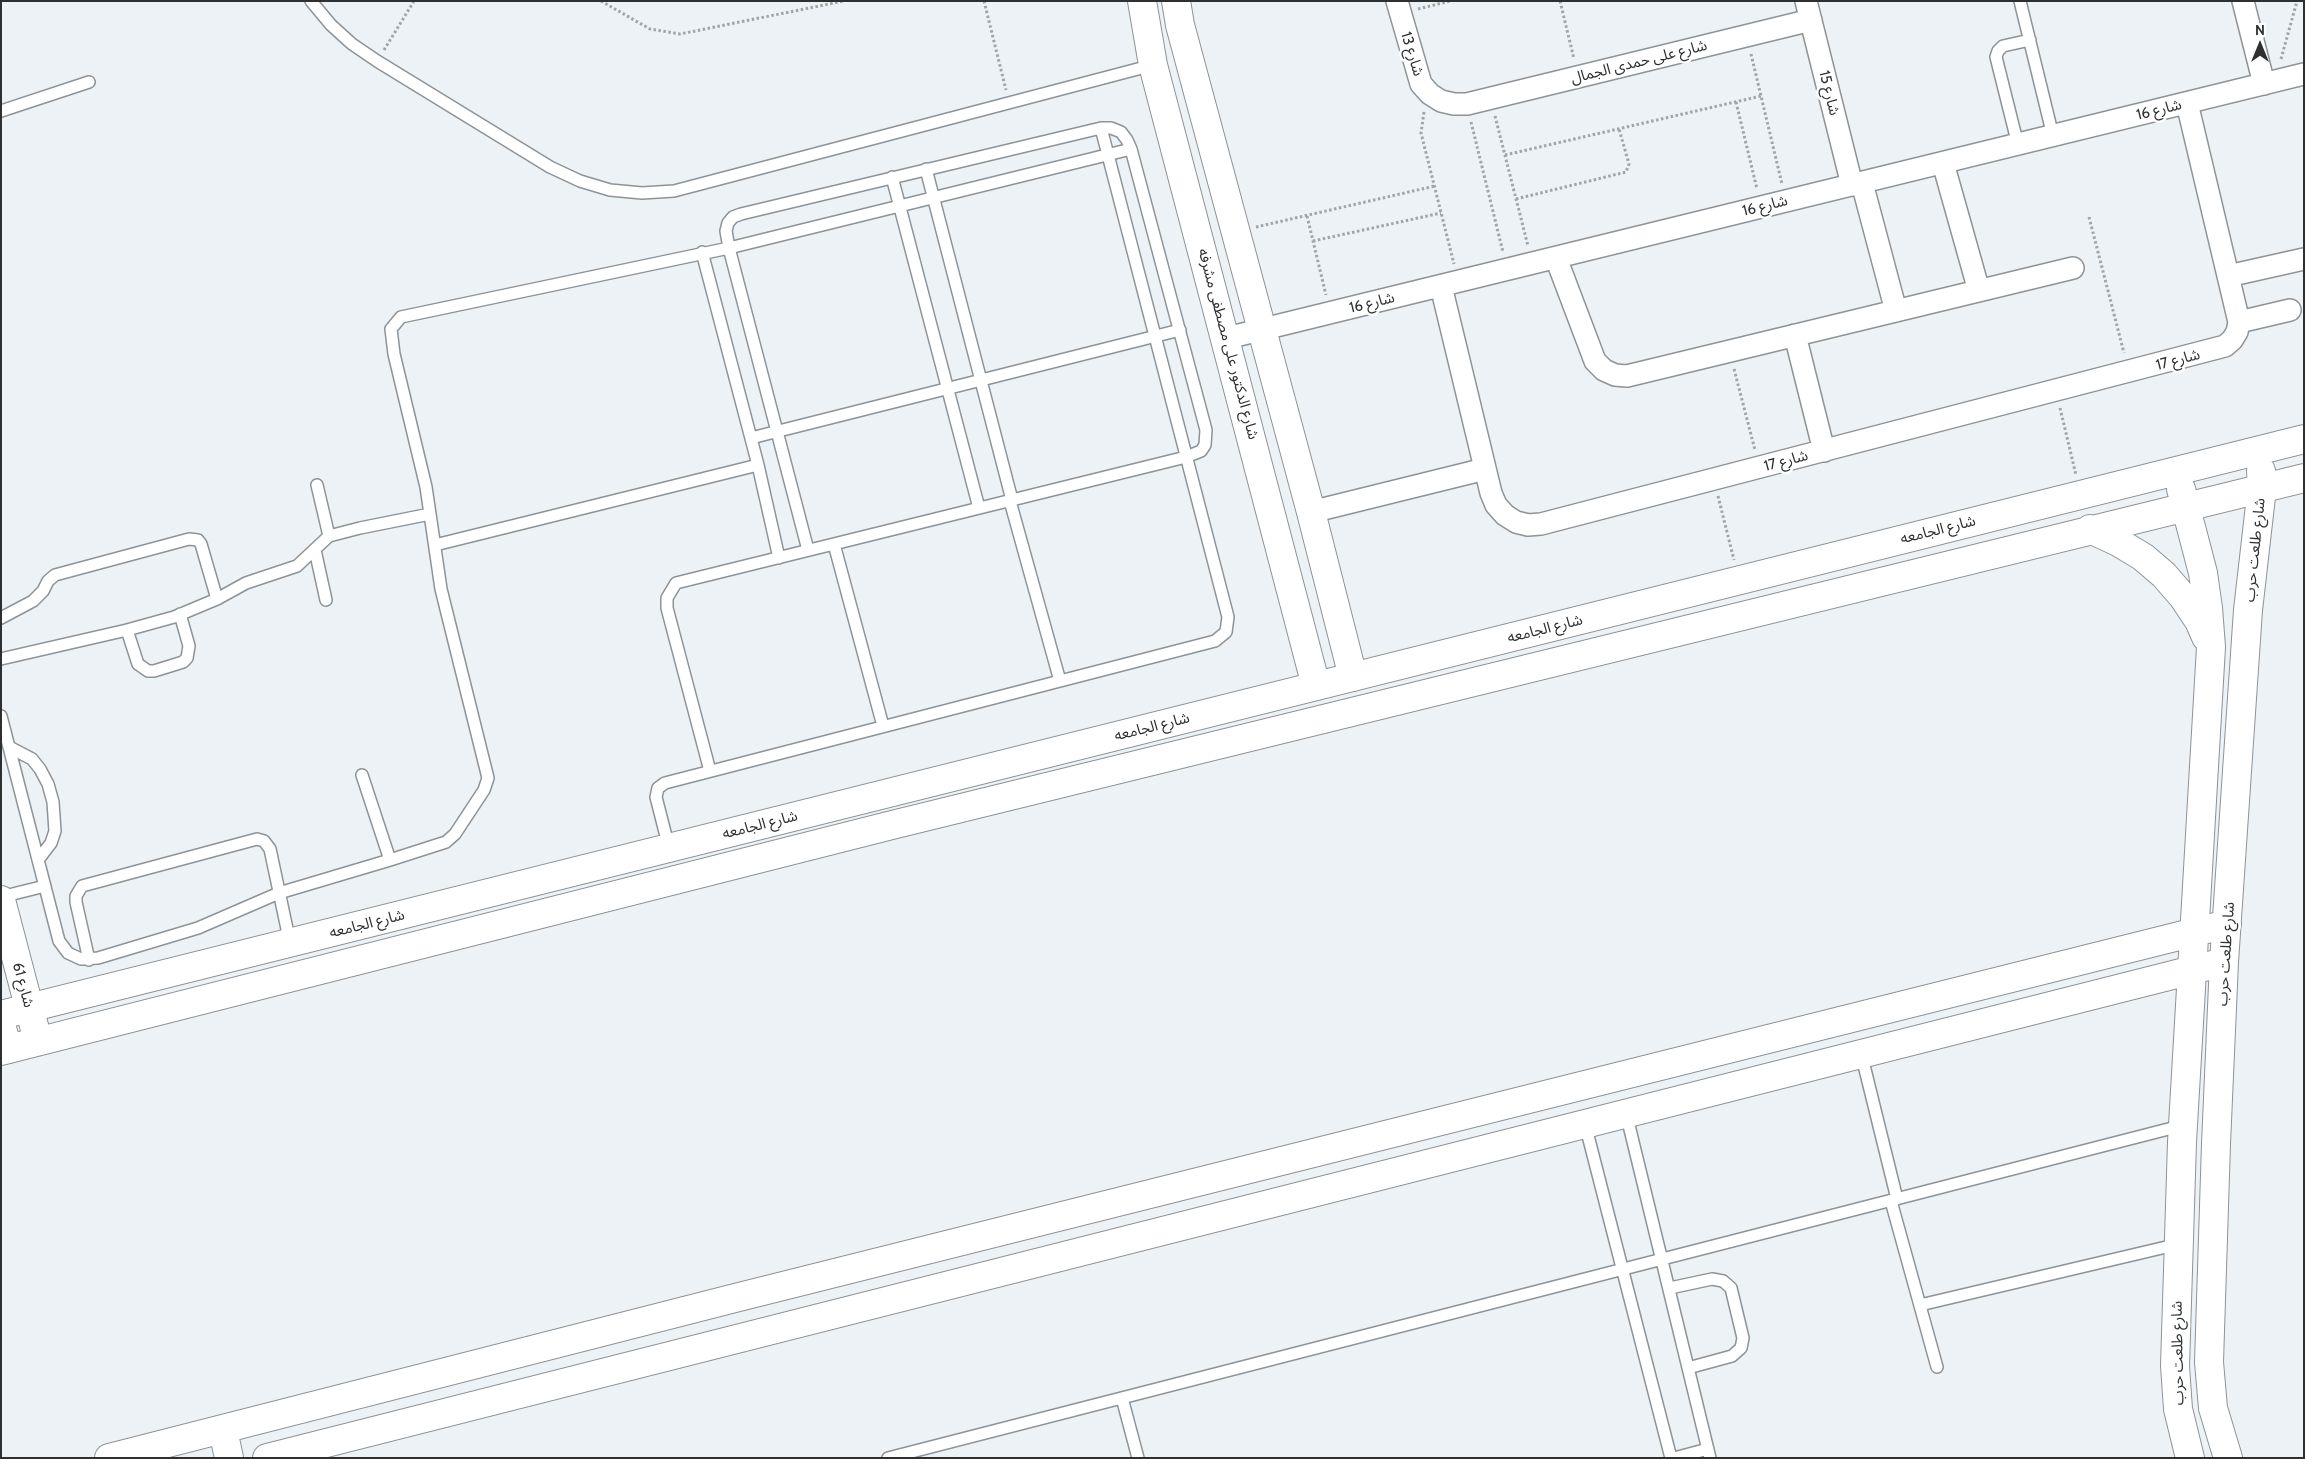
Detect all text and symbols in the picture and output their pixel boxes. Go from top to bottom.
north arrow [2235,20,2285,70]
text: N [2255,21,2265,39]
street label: شارع 13 [1397,30,1427,78]
street label: شارع على حمدى الجمال [1569,36,1709,88]
street label: شارع 15 [1815,69,1843,117]
street label: شارع 16 [2134,96,2184,124]
street label: شارع 16 [1740,192,1790,220]
street label: شارع الدكتور على مصطفى مشرفه [1194,247,1262,441]
street label: شارع 16 [1347,289,1397,317]
street label: شارع 17 [2154,345,2202,375]
street label: شارع 17 [1762,446,1810,476]
street label: شارع طلعت حرب [2241,497,2269,603]
street label: شارع الجامعه [1898,512,1978,548]
street label: شارع الجامعه [1505,611,1585,647]
street label: شارع الجامعه [1112,709,1192,745]
street label: شارع الجامعه [720,807,800,843]
street label: شارع طلعت حرب [2213,901,2239,1007]
street label: شارع الجامعه [327,906,407,942]
street label: شارع 61 [8,961,38,1009]
street label: شارع طلعت حرب [2168,1301,2188,1405]

